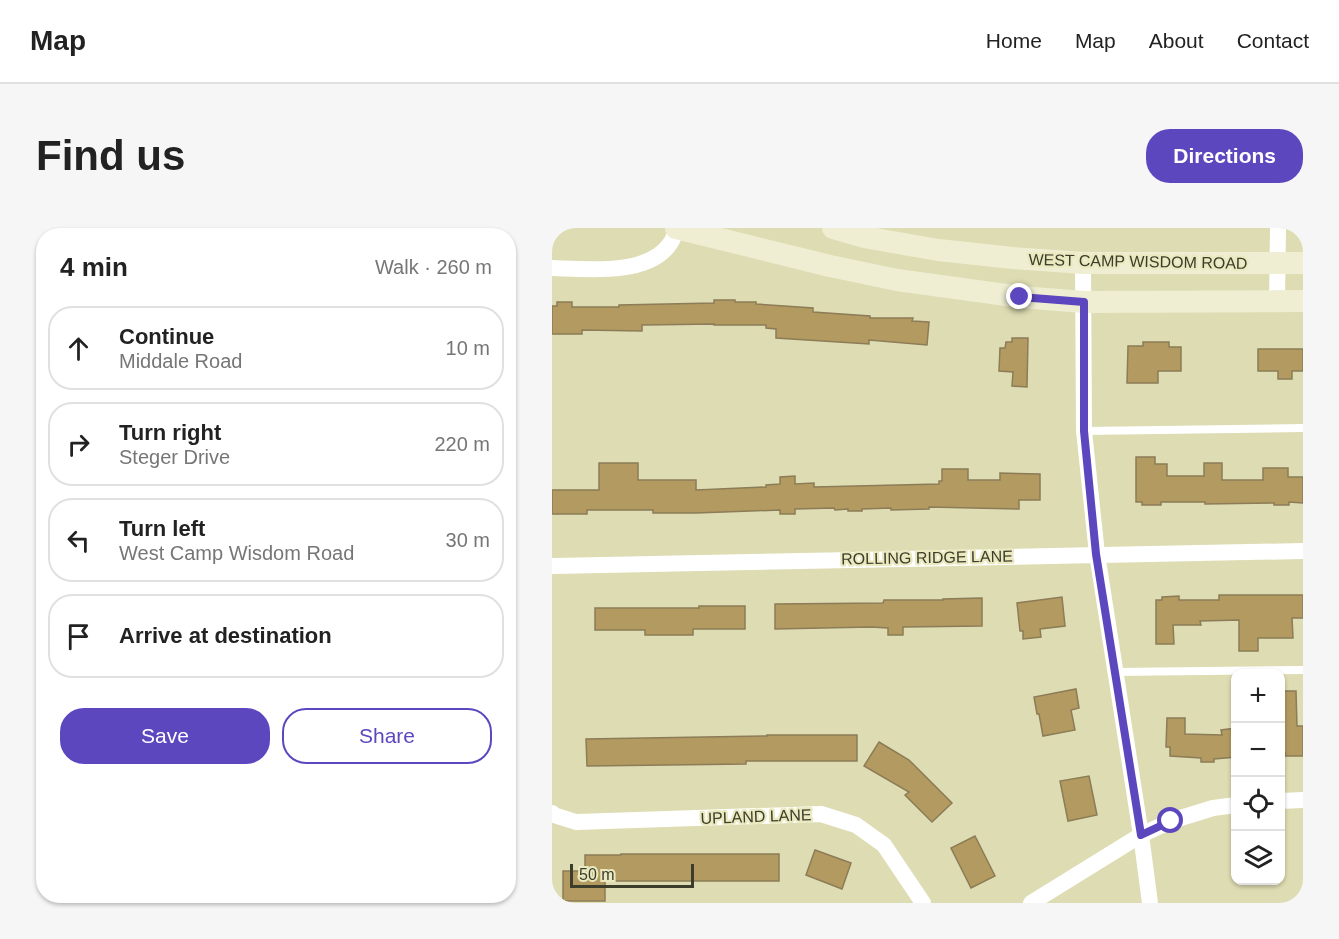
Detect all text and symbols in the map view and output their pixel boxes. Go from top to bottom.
text: Map [30,25,86,56]
text: Home [986,29,1042,52]
text: Map [1075,29,1116,52]
text: About [1149,29,1204,52]
text: Contact [1237,29,1309,52]
button: Directions [1146,129,1303,183]
text: Find us [36,132,185,179]
street label: WEST CAMP WISDOM ROAD [1028,251,1248,272]
text: 4 min [60,252,128,282]
text: Walk · 260 m [375,256,492,278]
route end [1006,283,1032,309]
text: Continue [119,324,214,349]
icon: ahead [62,332,95,365]
text: 10 m [446,337,490,359]
text: Middale Road [119,350,242,372]
text: Turn right [119,420,221,445]
icon: right [62,428,95,461]
text: 220 m [434,433,490,455]
text: Steger Drive [119,446,230,468]
text: Turn left [119,516,205,541]
icon: left [62,524,95,557]
text: 30 m [446,529,490,551]
text: West Camp Wisdom Road [119,542,354,564]
street label: ROLLING RIDGE LANE [841,548,1013,567]
icon: arrive [62,620,95,653]
text: Arrive at destination [119,623,332,648]
map controls [1231,669,1285,885]
button: + [1231,669,1285,723]
button: Save [60,708,270,764]
button: Share [282,708,492,764]
button: − [1231,723,1285,777]
button: locate [1231,777,1285,831]
street label: UPLAND LANE [700,806,812,827]
route start [1157,807,1183,833]
button: layers [1231,831,1285,885]
scale bar [570,861,694,888]
text: 50 m [579,866,615,883]

